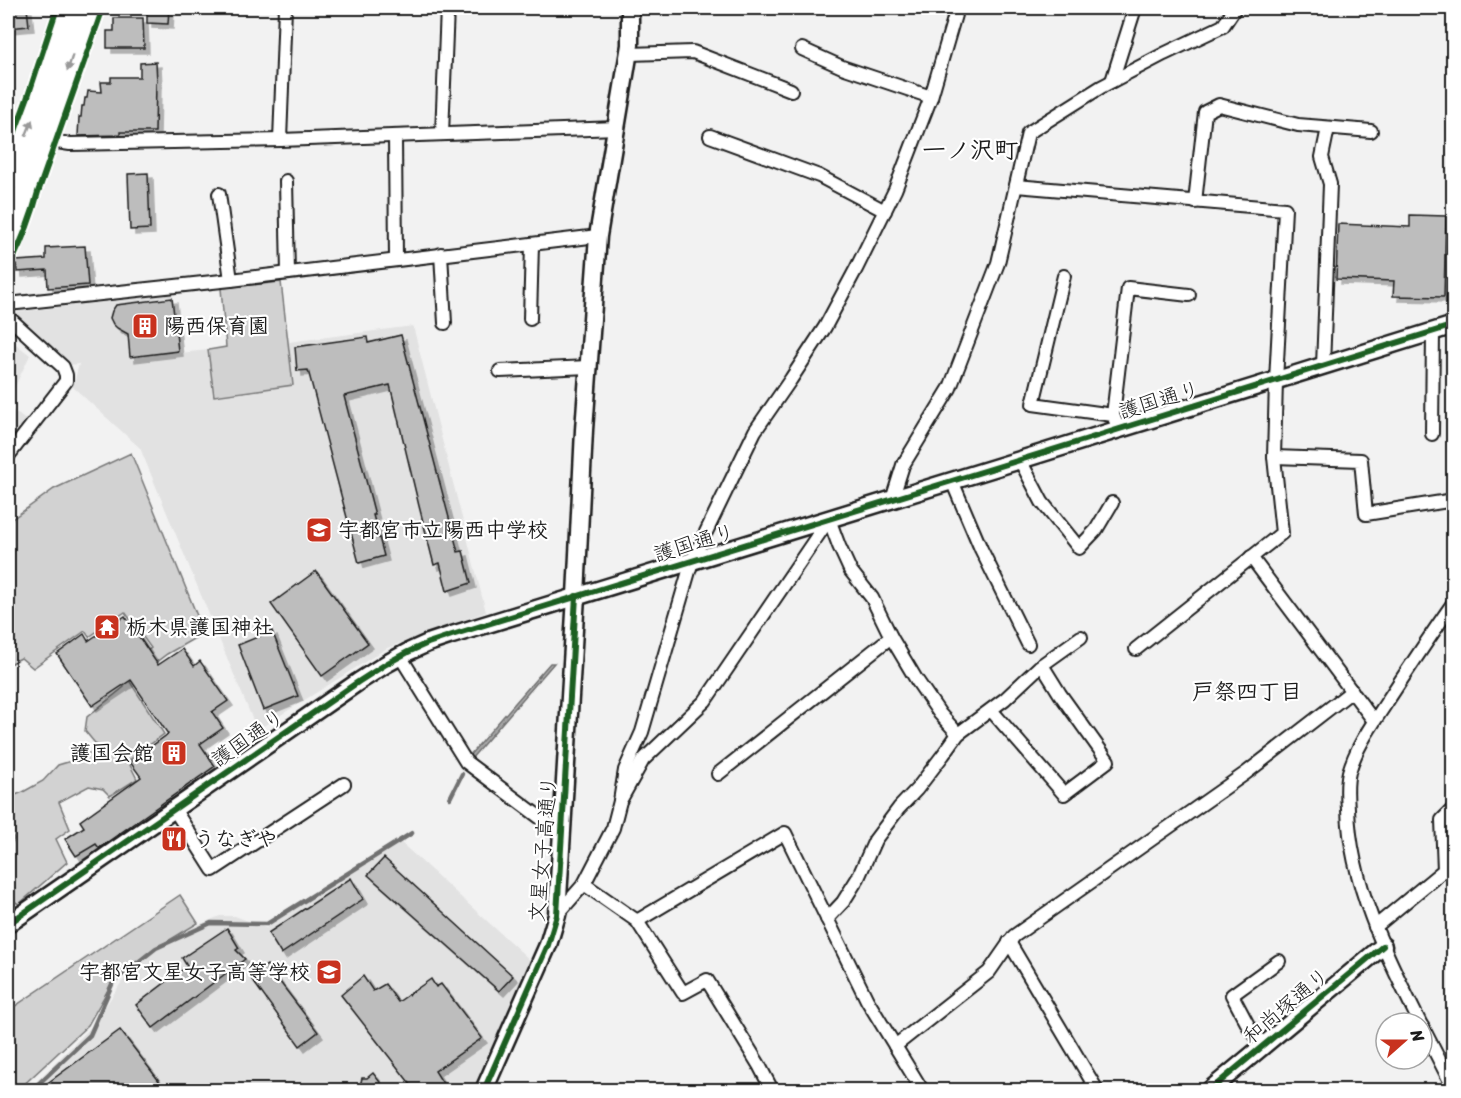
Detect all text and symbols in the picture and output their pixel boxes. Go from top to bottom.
one-way arrow [65,54,74,72]
one-way arrow [25,118,35,136]
district label: 一ノ沢町 [922,129,1018,171]
place label: 陽西保育園 [164,307,269,345]
building icon: 陽西保育園 [130,311,160,341]
street label: 護国通り [1113,370,1205,430]
place label: 宇都宮市立陽西中学校 [338,511,548,549]
street label: 護国通り [648,513,740,573]
school or university icon: 宇都宮市立陽西中学校 [304,515,334,545]
place label: 栃木県護国神社 [126,608,273,646]
temple icon: 栃木県護国神社 [92,612,122,642]
district label: 戸祭四丁目 [1192,672,1302,711]
street label: 護国通り [203,698,293,778]
place label: 護国会館 [70,734,154,772]
building icon: 護国会館 [159,738,189,768]
street label: 文星女子高通り [518,774,568,924]
place label: うなぎや [194,820,278,858]
restaurant icon: うなぎや [159,824,189,854]
place label: 宇都宮文星女子高等学校 [79,953,310,991]
school or university icon: 宇都宮文星女子高等学校 [314,957,344,987]
street label: 和尚塚通り [1234,958,1338,1054]
north arrow [1374,1011,1434,1071]
text: N [1402,1024,1433,1047]

